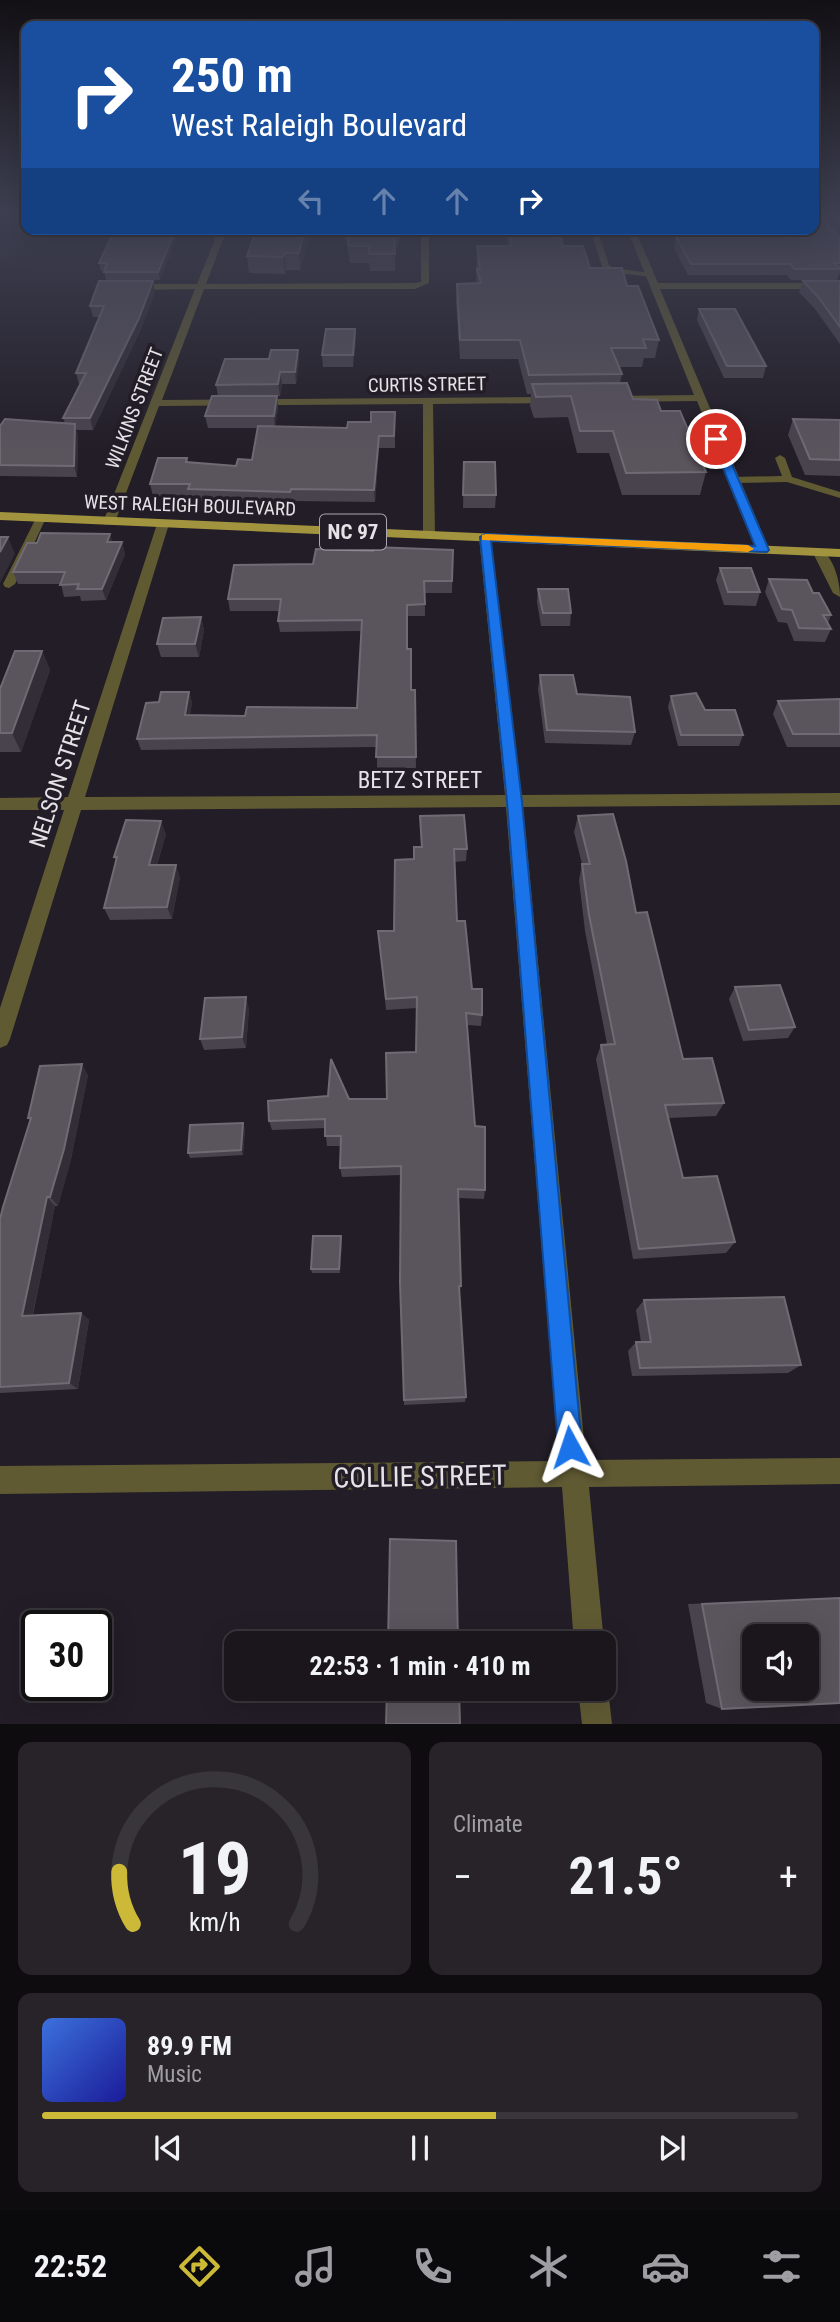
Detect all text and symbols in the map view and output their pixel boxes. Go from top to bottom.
text: 250 m [171,47,293,104]
icon: right [56,49,147,140]
text: West Raleigh Boulevard [171,106,467,144]
icon: left [292,182,330,220]
icon: ahead [365,182,403,220]
icon: ahead [438,182,476,220]
icon: right [511,182,549,220]
street label: WILKINS STREET [101,344,168,472]
street label: CURTIS STREET [368,372,487,397]
pin [686,409,746,469]
icon: arrive [697,420,735,458]
street label: WEST RALEIGH BOULEVARD [84,490,296,521]
road number: NC 97 [320,514,386,550]
street label: NELSON STREET [24,697,97,851]
street label: BETZ STREET [358,767,482,794]
position arrow [533,1410,607,1484]
street label: COLLIE STREET [333,1458,507,1495]
speed limit sign: 30 [21,1610,112,1701]
map controls [742,1624,819,1701]
button: sound [742,1624,819,1701]
text: 22:53 · 1 min · 410 m [310,1651,530,1681]
text: Climate [453,1811,523,1838]
text: 19 [178,1827,251,1913]
text: 21.5° [568,1846,683,1907]
text: − [453,1855,472,1899]
text: + [779,1855,798,1899]
text: km/h [189,1908,240,1937]
text: 89.9 FM [147,2031,232,2061]
text: Music [147,2061,202,2088]
icon: previous [149,2129,187,2167]
icon: pause [401,2129,439,2167]
icon: next [653,2129,691,2167]
icon: directions [175,2242,224,2291]
icon: music [291,2242,340,2291]
icon: phone [408,2242,457,2291]
icon: climate [524,2242,573,2291]
icon: car [641,2242,690,2291]
icon: filters [757,2242,806,2291]
text: 22:52 [34,2247,107,2285]

